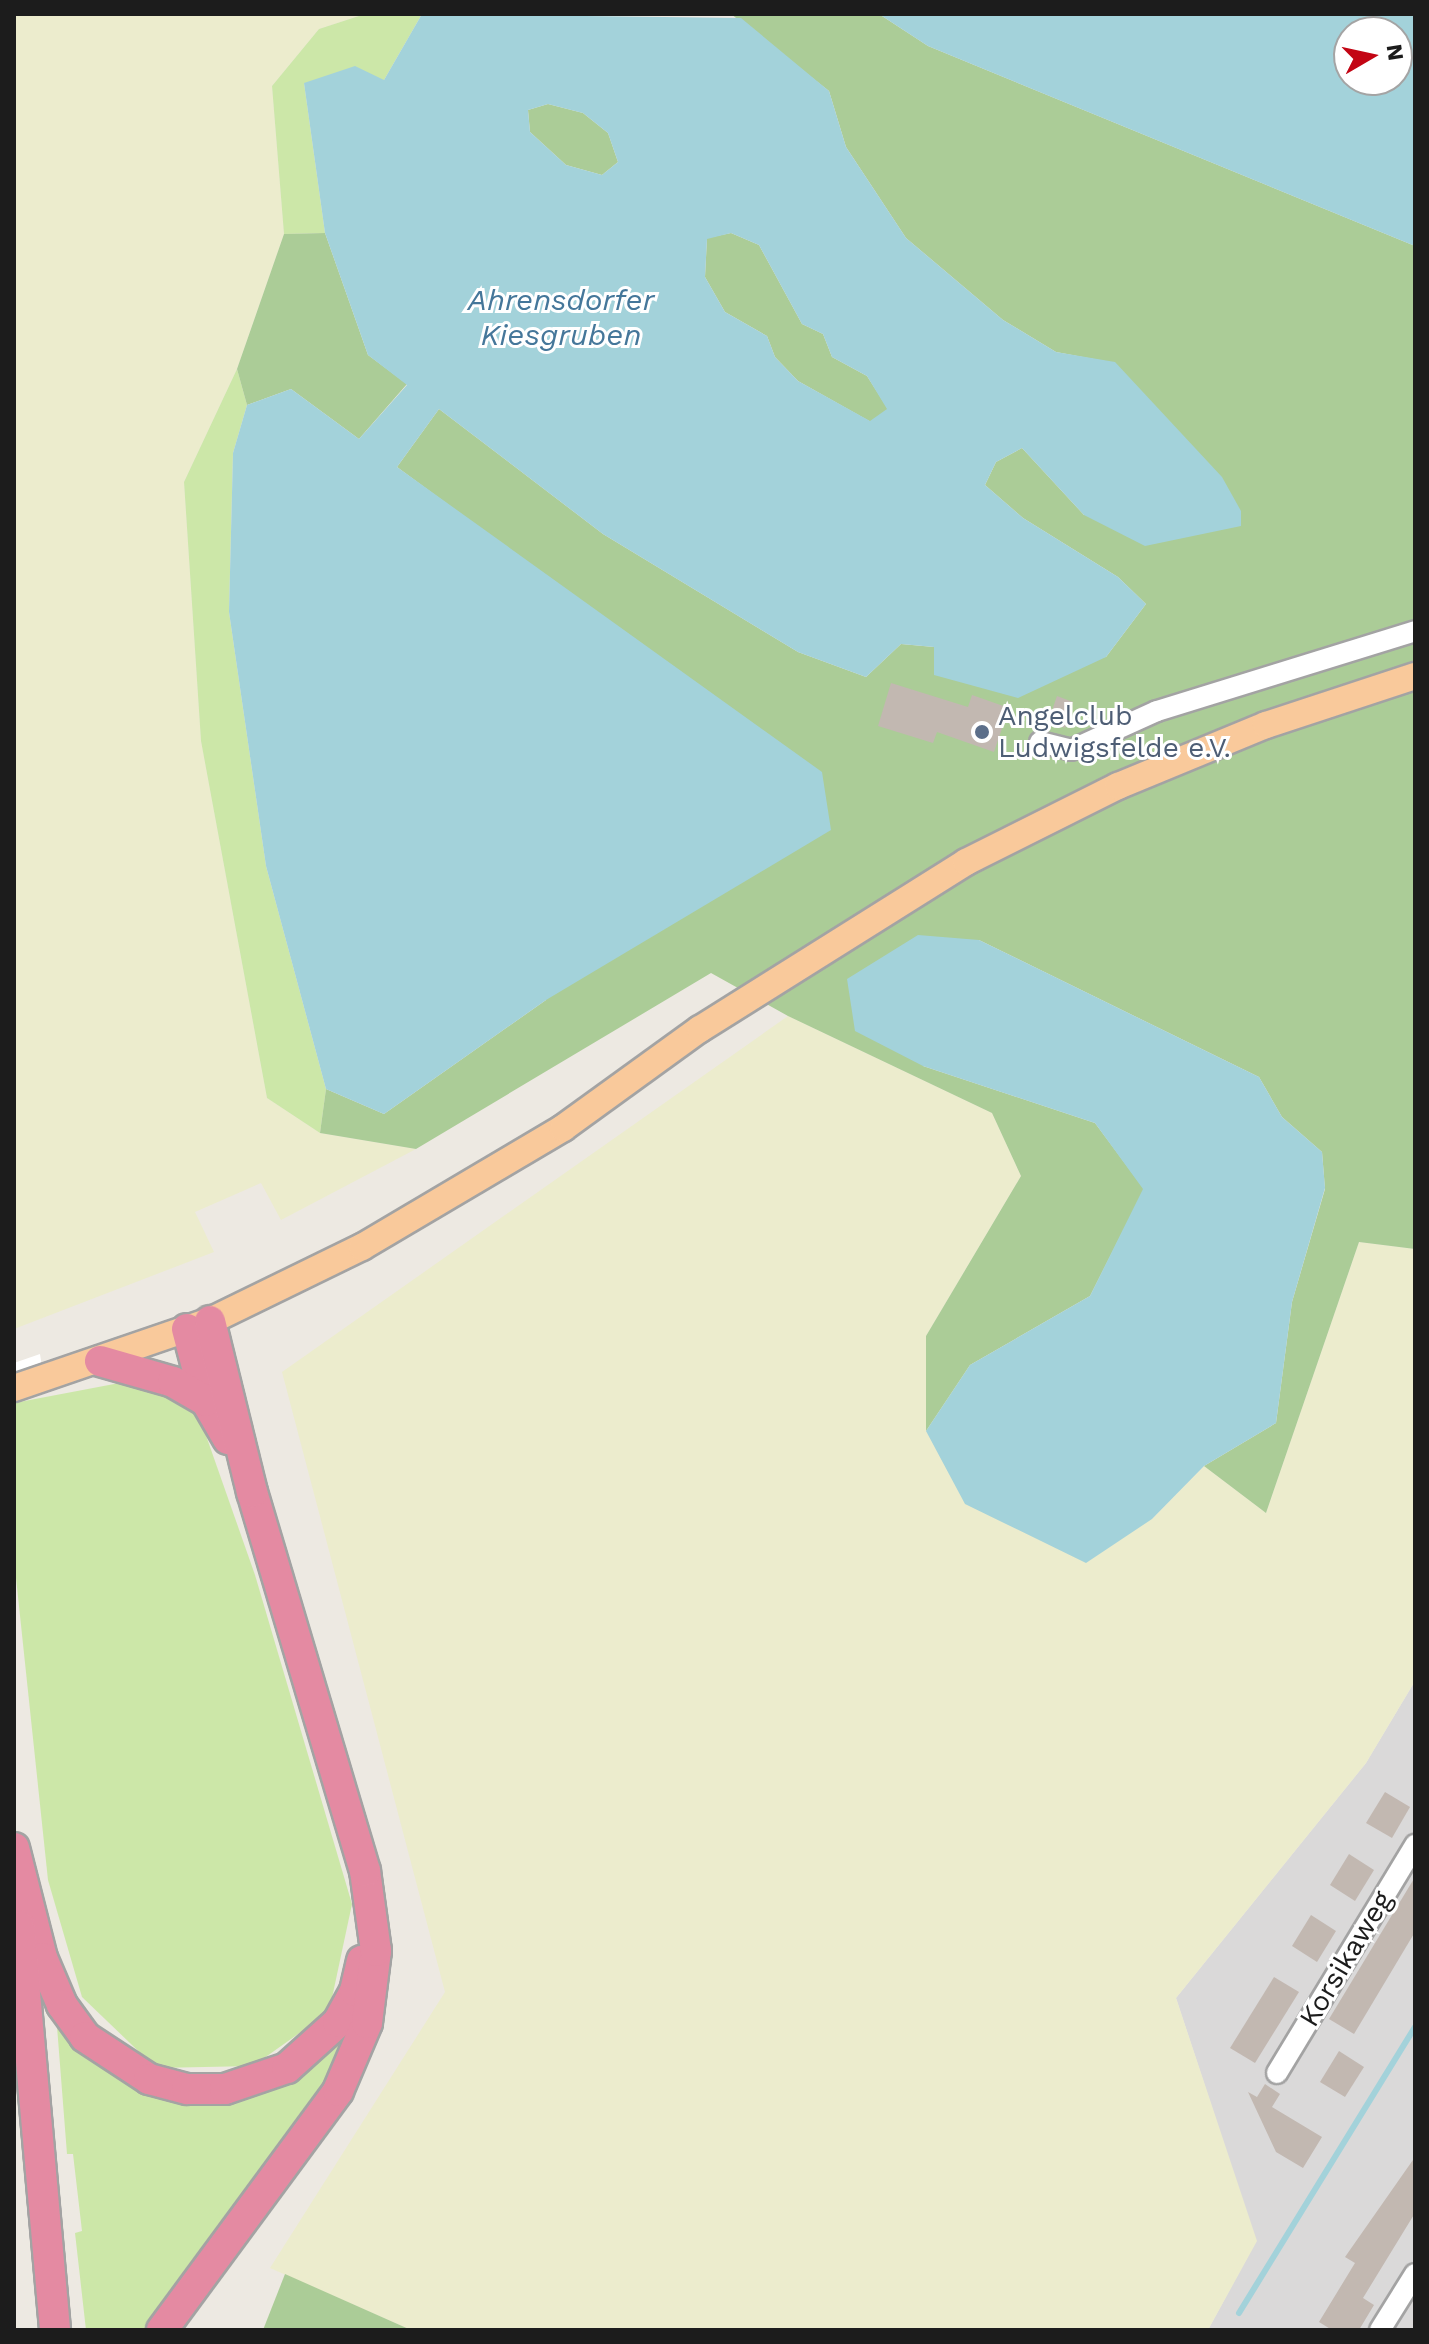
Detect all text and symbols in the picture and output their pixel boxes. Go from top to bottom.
north arrow [1333,16,1413,96]
text: N [1382,42,1409,62]
water label: Ahrensdorfer Kiesgruben [468,282,654,352]
place label: Angelclub Ludwigsfelde e.V. [998,699,1231,765]
marker: Angelclub Ludwigsfelde e.V. [973,723,991,741]
street label: Korsikaweg [1292,1885,1400,2033]

